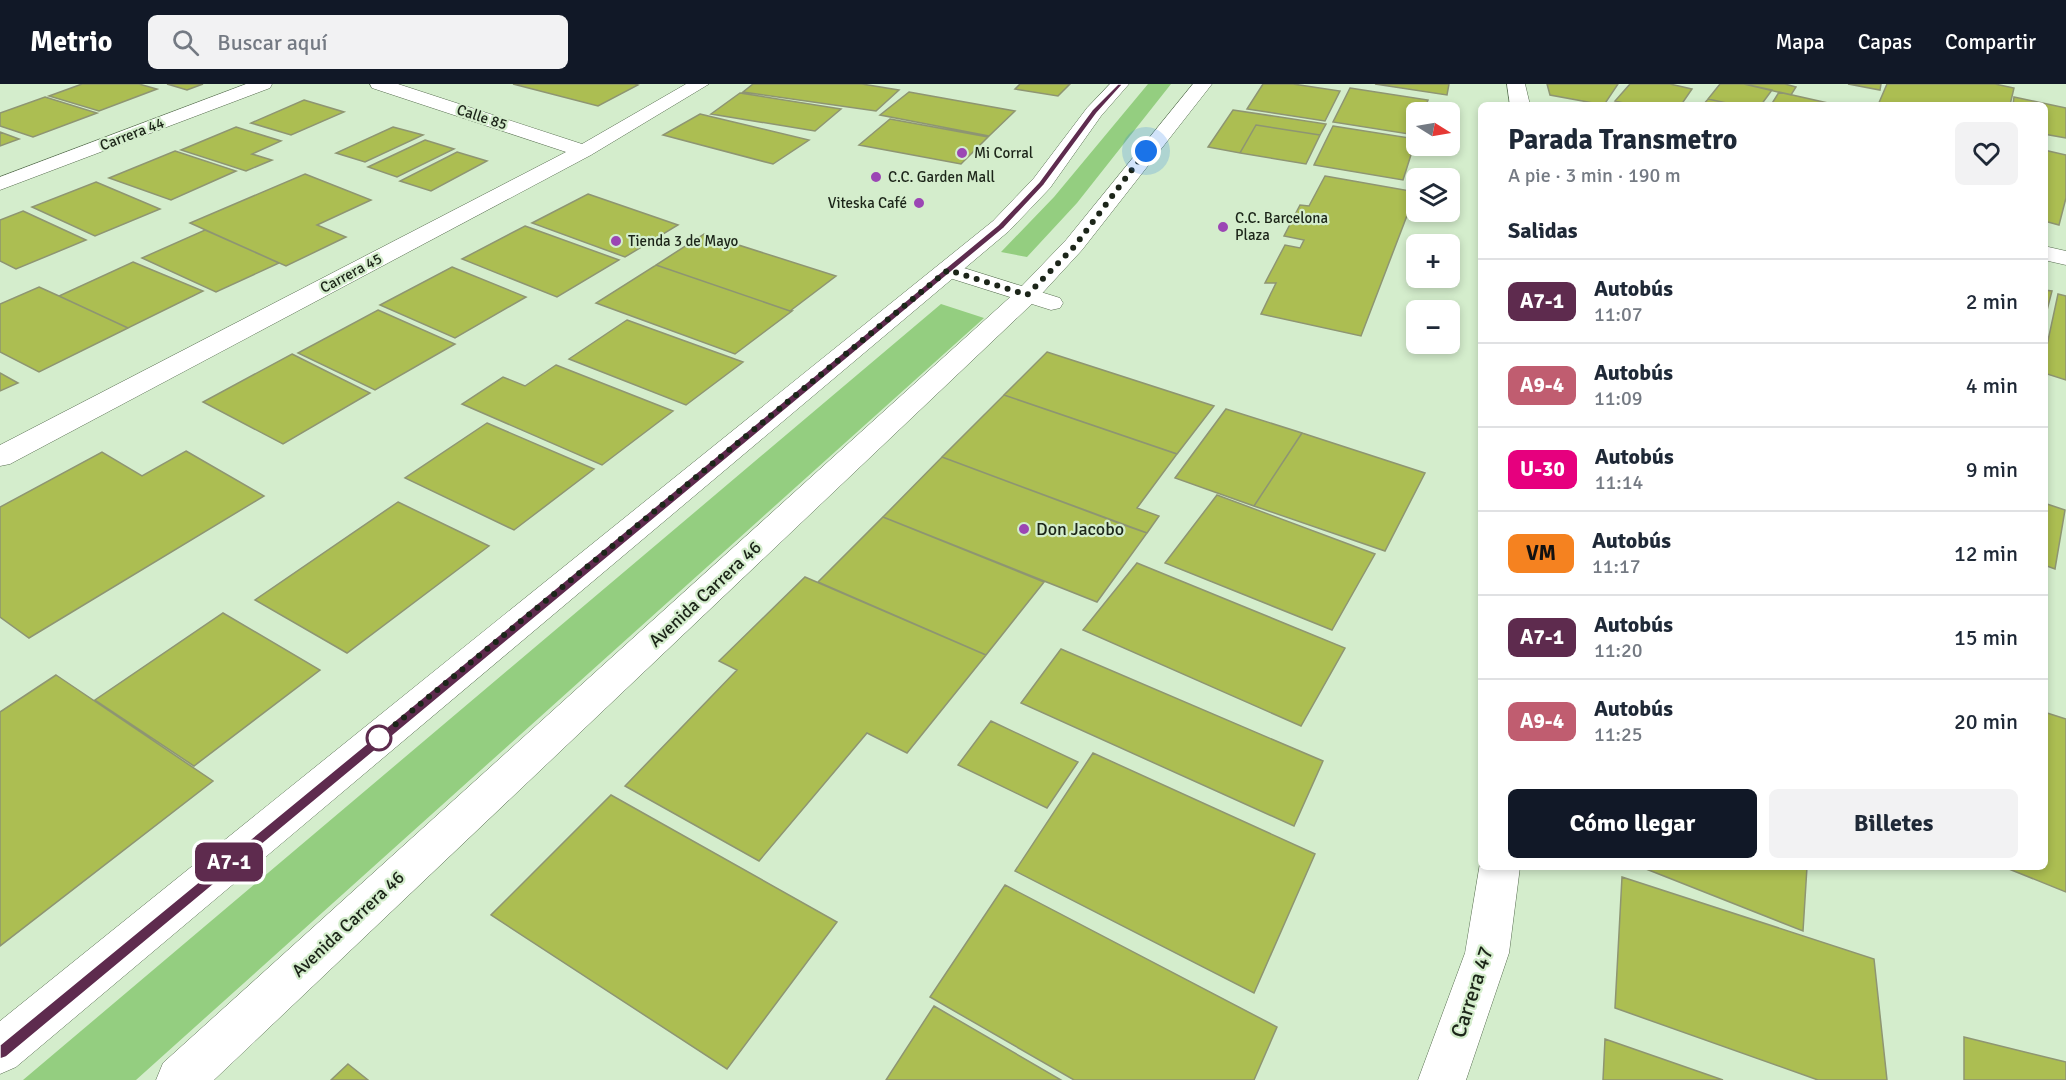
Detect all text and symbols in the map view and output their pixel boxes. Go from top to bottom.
search box [148,15,568,69]
text: Metrio [30,25,112,59]
icon: search [169,26,202,59]
text: Buscar aquí [217,29,327,56]
text: Mapa [1775,29,1825,55]
text: Capas [1858,29,1912,55]
text: Compartir [1945,29,2036,55]
street label: Calle 85 [454,100,510,134]
north arrow [1406,102,1460,156]
map controls [1406,102,1460,354]
street label: Carrera 44 [97,114,167,154]
button: heart [1955,122,2018,185]
text: Parada Transmetro [1508,123,1737,157]
your location [1131,136,1161,166]
place label: Mi Corral [974,144,1033,162]
marker: Mi Corral [955,146,969,160]
text: A pie · 3 min · 190 m [1508,163,1681,188]
place label: C.C. Garden Mall [888,168,995,186]
button: layers [1406,168,1460,222]
marker: C.C. Garden Mall [869,170,883,184]
place label: Viteska Café [828,194,907,212]
marker: Viteska Café [912,196,926,210]
place label: C.C. Barcelona Plaza [1235,209,1328,244]
text: Salidas [1508,217,1578,244]
marker: C.C. Barcelona Plaza [1216,220,1230,234]
place label: Tienda 3 de Mayo [628,232,739,250]
marker: Tienda 3 de Mayo [609,234,623,248]
button: + [1406,234,1460,288]
street label: Carrera 45 [317,249,385,297]
text: Autobús [1594,275,1673,302]
text: A7-1 [1520,288,1564,314]
text: 2 min [1966,288,2018,315]
button: − [1406,300,1460,354]
text: 11:07 [1594,302,1643,327]
text: Autobús [1594,359,1673,386]
text: A9-4 [1520,372,1564,398]
text: 4 min [1966,372,2018,399]
text: 11:09 [1594,386,1643,411]
text: Autobús [1595,443,1674,470]
text: U-30 [1520,456,1565,482]
text: 9 min [1966,456,2018,483]
text: 11:14 [1595,470,1643,495]
place label: Don Jacobo [1036,518,1124,540]
marker: Don Jacobo [1017,522,1031,536]
text: Autobús [1592,527,1671,554]
street label: Avenida Carrera 46 [644,536,766,652]
text: VM [1526,540,1556,566]
text: 12 min [1954,540,2018,567]
text: 11:17 [1592,554,1641,579]
text: Autobús [1594,611,1673,638]
text: A7-1 [1520,624,1564,650]
text: 15 min [1954,624,2018,651]
text: 11:20 [1594,638,1643,663]
text: Autobús [1594,695,1673,722]
text: A9-4 [1520,708,1564,734]
text: 20 min [1954,708,2018,735]
text: 11:25 [1594,722,1643,747]
unlabelled marker [366,725,392,751]
button: Cómo llegar [1508,789,1757,858]
button: Billetes [1769,789,2018,858]
line badge: A7-1 [187,842,271,882]
text: A7-1 [207,849,251,875]
street label: Avenida Carrera 46 [287,866,409,982]
street label: Carrera 47 [1445,943,1499,1041]

